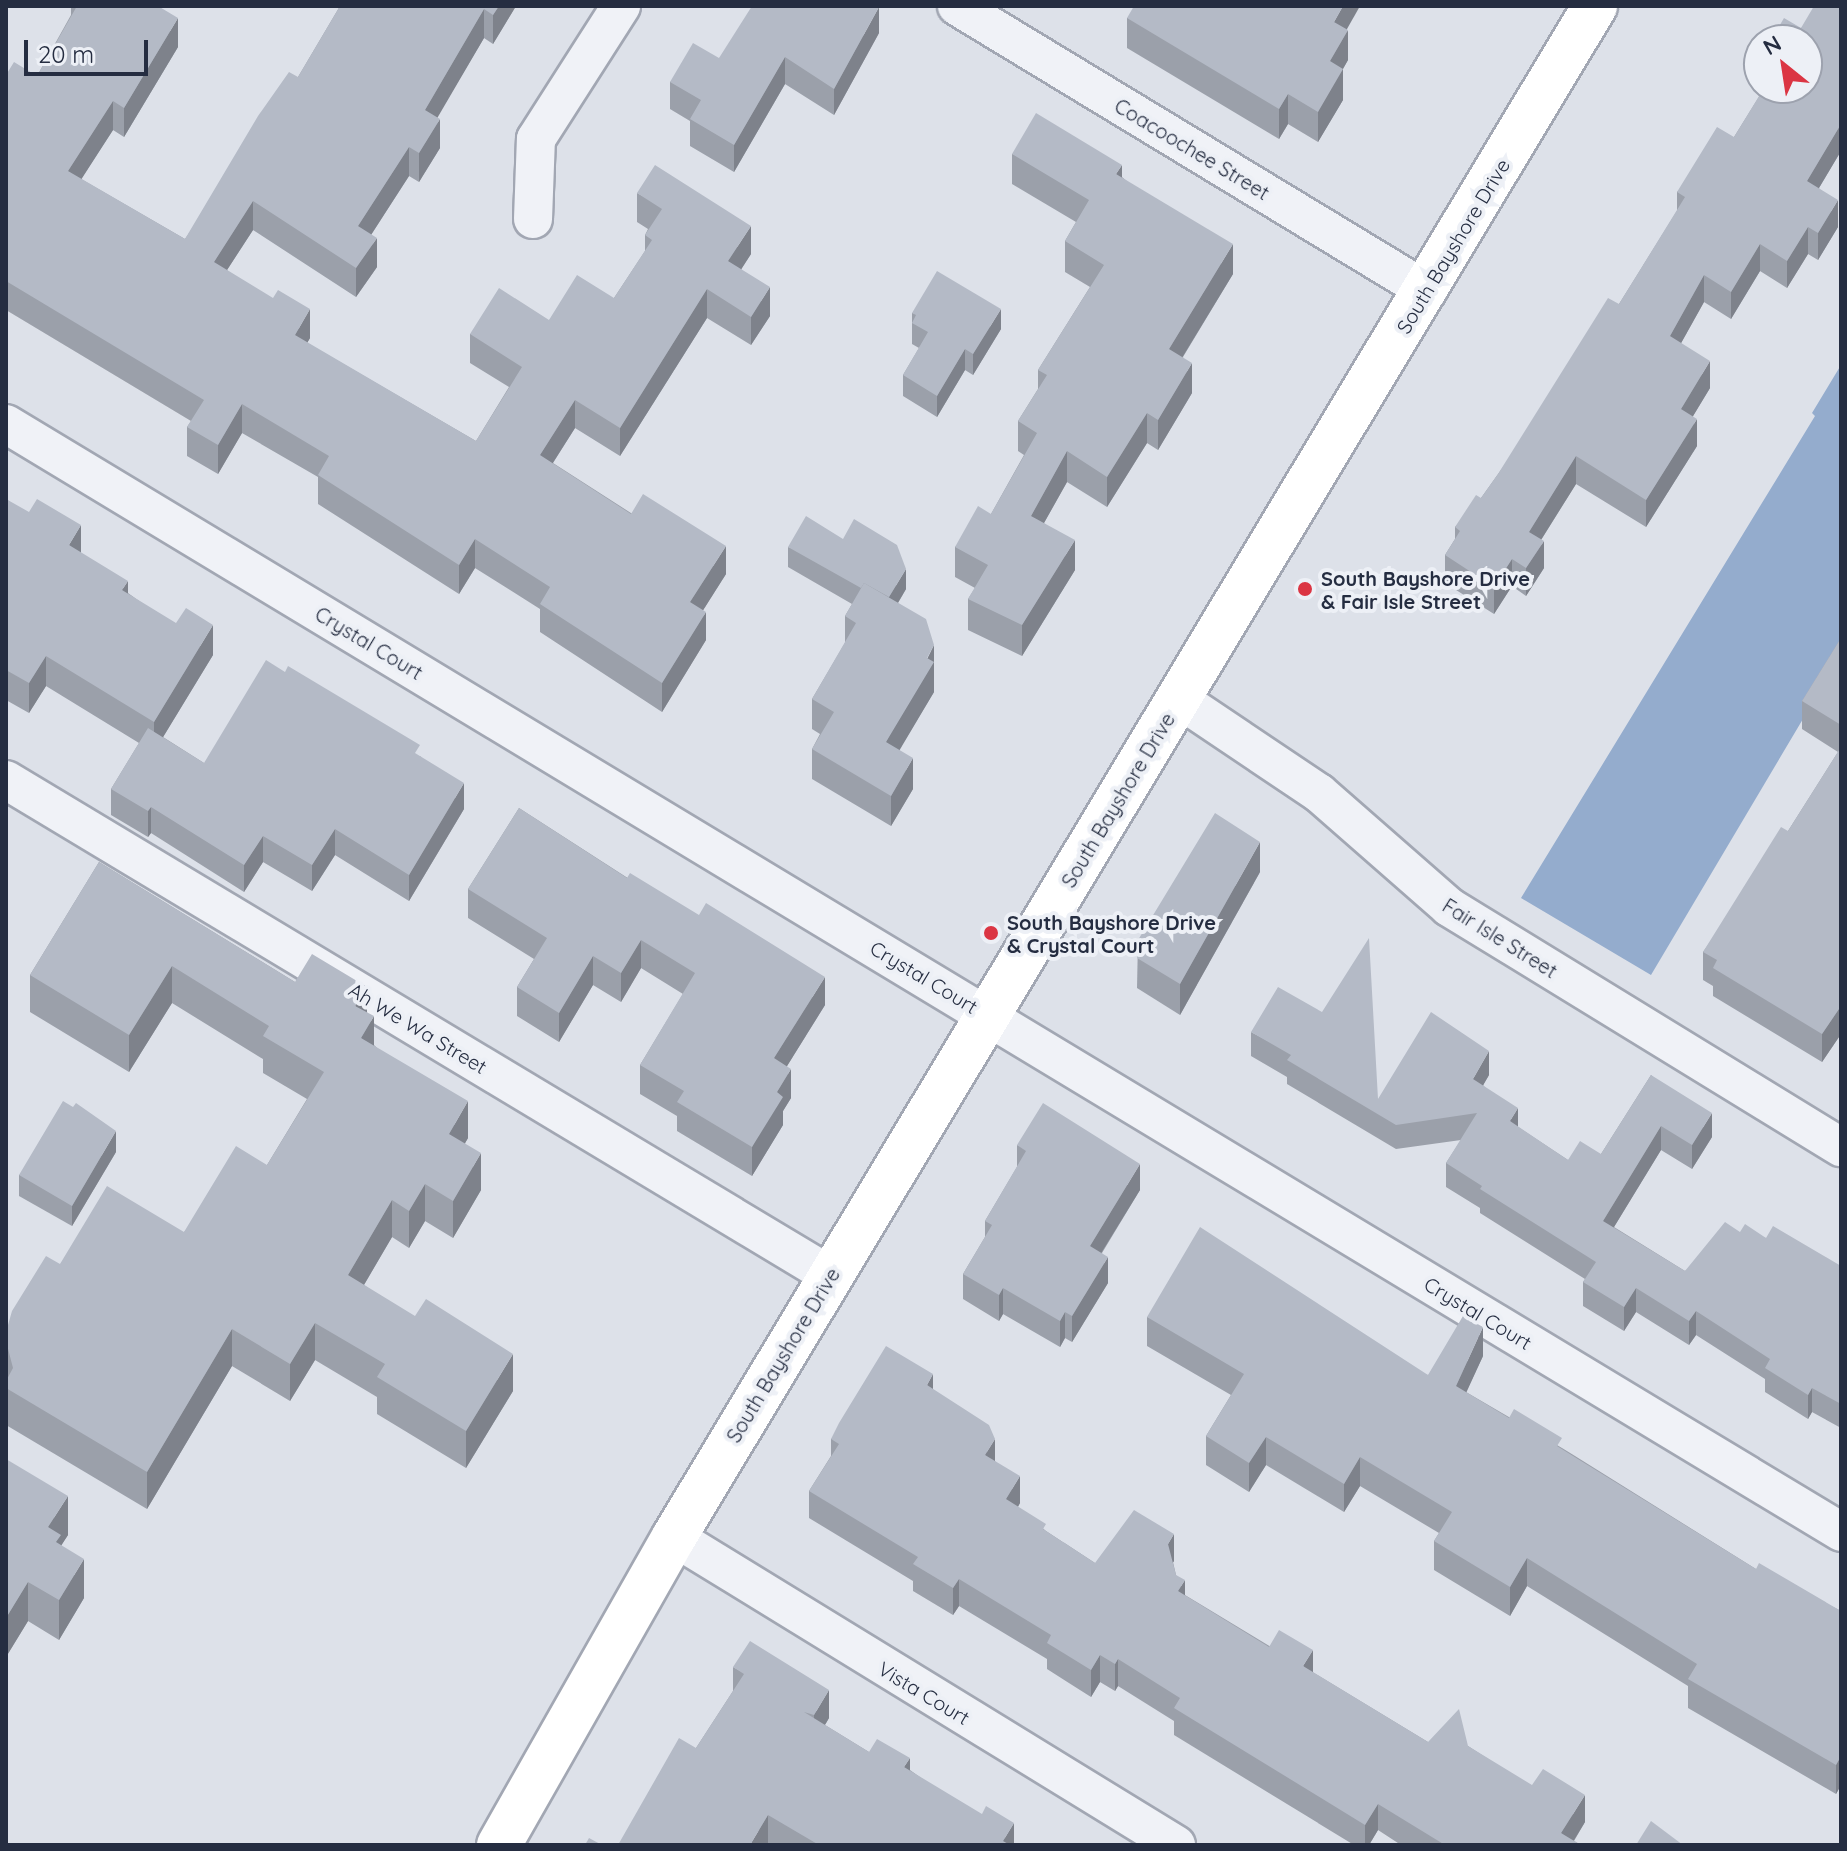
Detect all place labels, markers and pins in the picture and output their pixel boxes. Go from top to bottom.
place label: South Bayshore Drive & Fair Isle Street [1321,566,1530,613]
marker: South Bayshore Drive & Fair Isle Street [1296,580,1314,598]
place label: South Bayshore Drive & Crystal Court [1007,910,1216,957]
marker: South Bayshore Drive & Crystal Court [982,924,1000,942]

